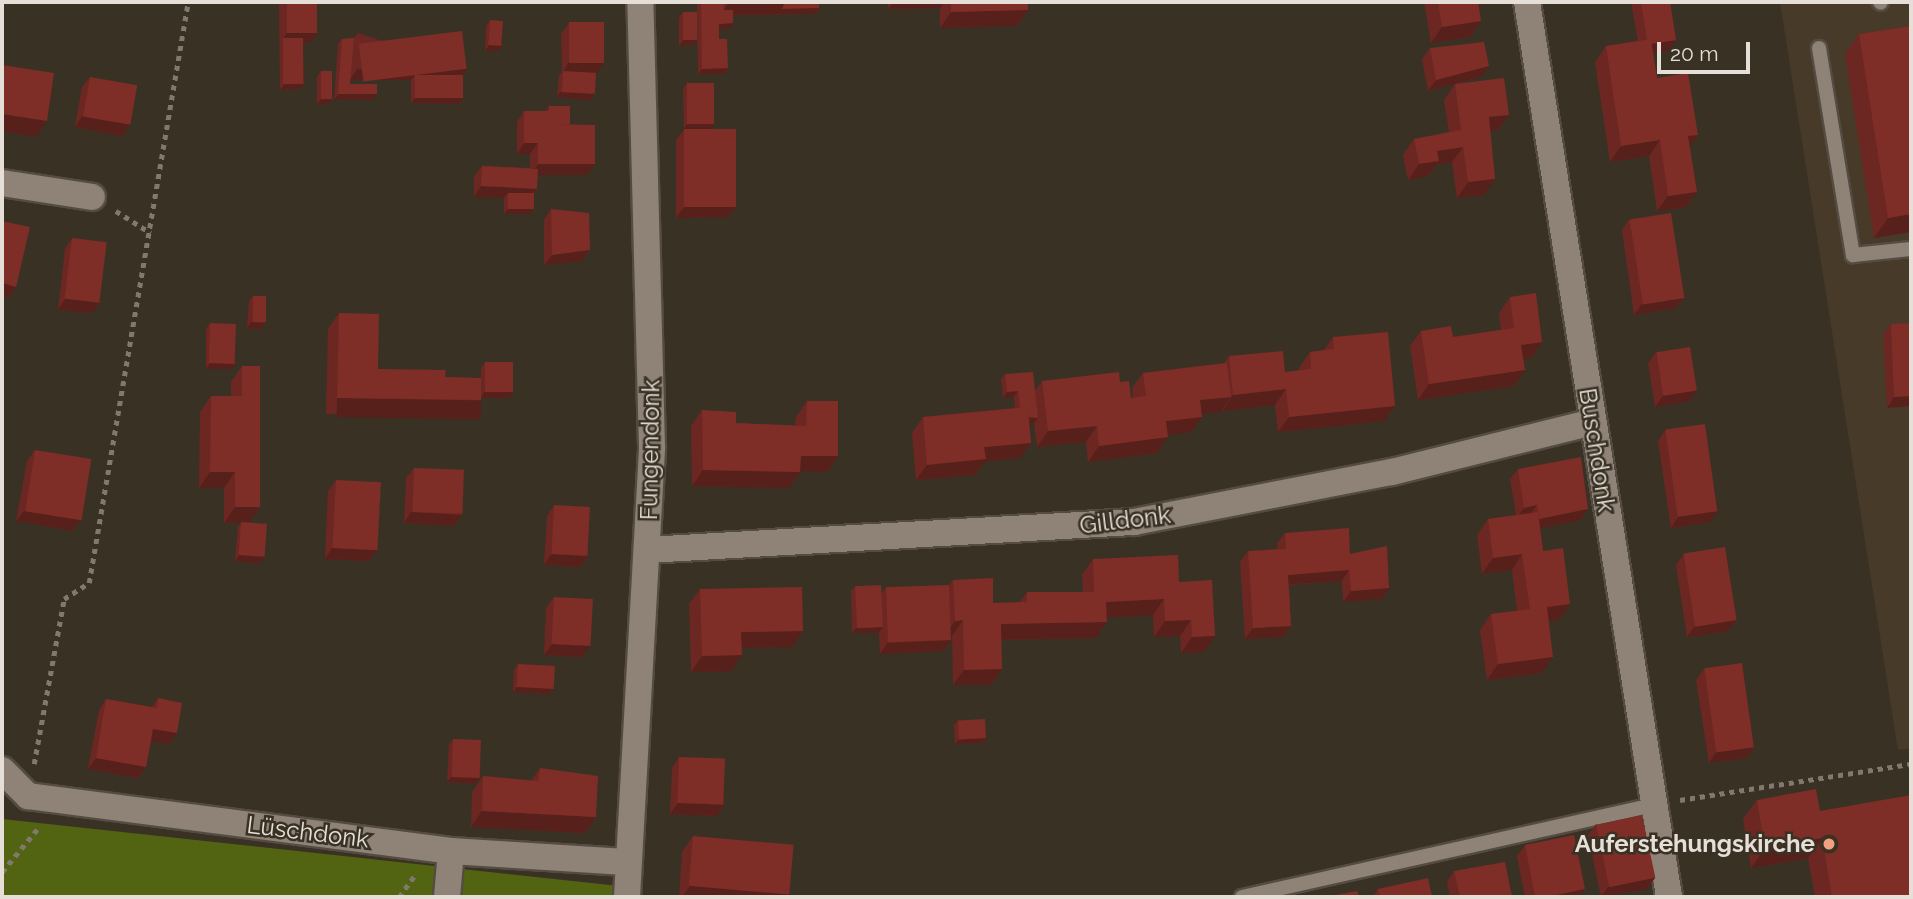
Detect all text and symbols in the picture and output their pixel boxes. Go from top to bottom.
scale bar [1661,28,1754,72]
text: 20 m [1670,41,1718,66]
street label: Fungendonk [634,380,666,520]
street label: Buschdonk [1573,386,1621,514]
street label: Gilldonk [1078,500,1172,540]
street label: Lüschdonk [245,810,371,854]
place label: Auferstehungskirche [1575,830,1815,858]
marker: Auferstehungskirche [1821,836,1837,852]

